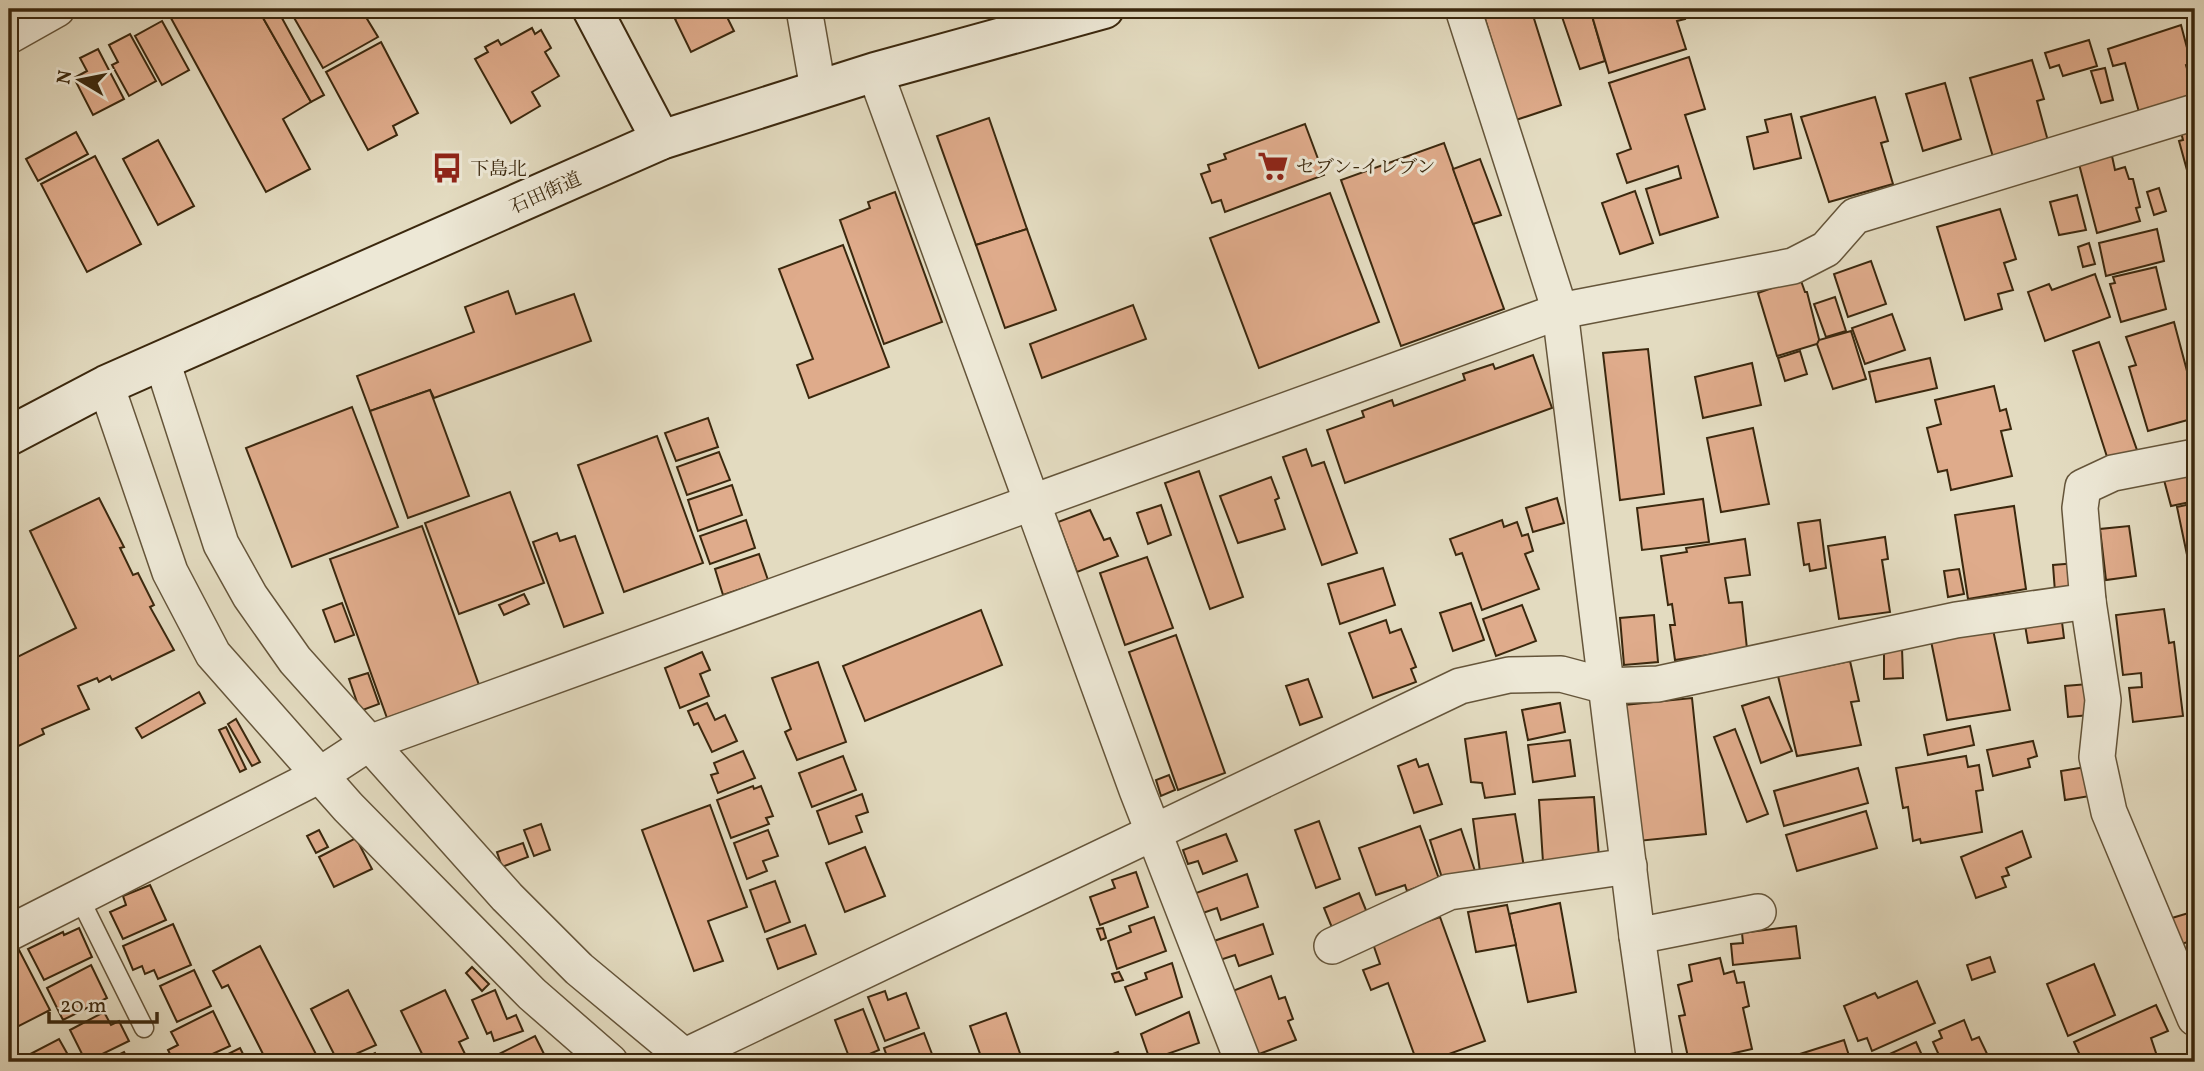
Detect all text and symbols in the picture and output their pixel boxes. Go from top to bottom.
north arrow [46,46,116,116]
text: N [51,68,79,86]
supermarket icon: セブン-イレブン [1256,149,1290,183]
bus stop icon: 下島北 [430,151,464,185]
place label: セブン-イレブン [1296,155,1435,181]
place label: 下島北 [470,157,527,183]
street label: 石田街道 [506,166,586,221]
scale bar [49,980,158,1024]
text: 20 m [60,992,106,1021]

